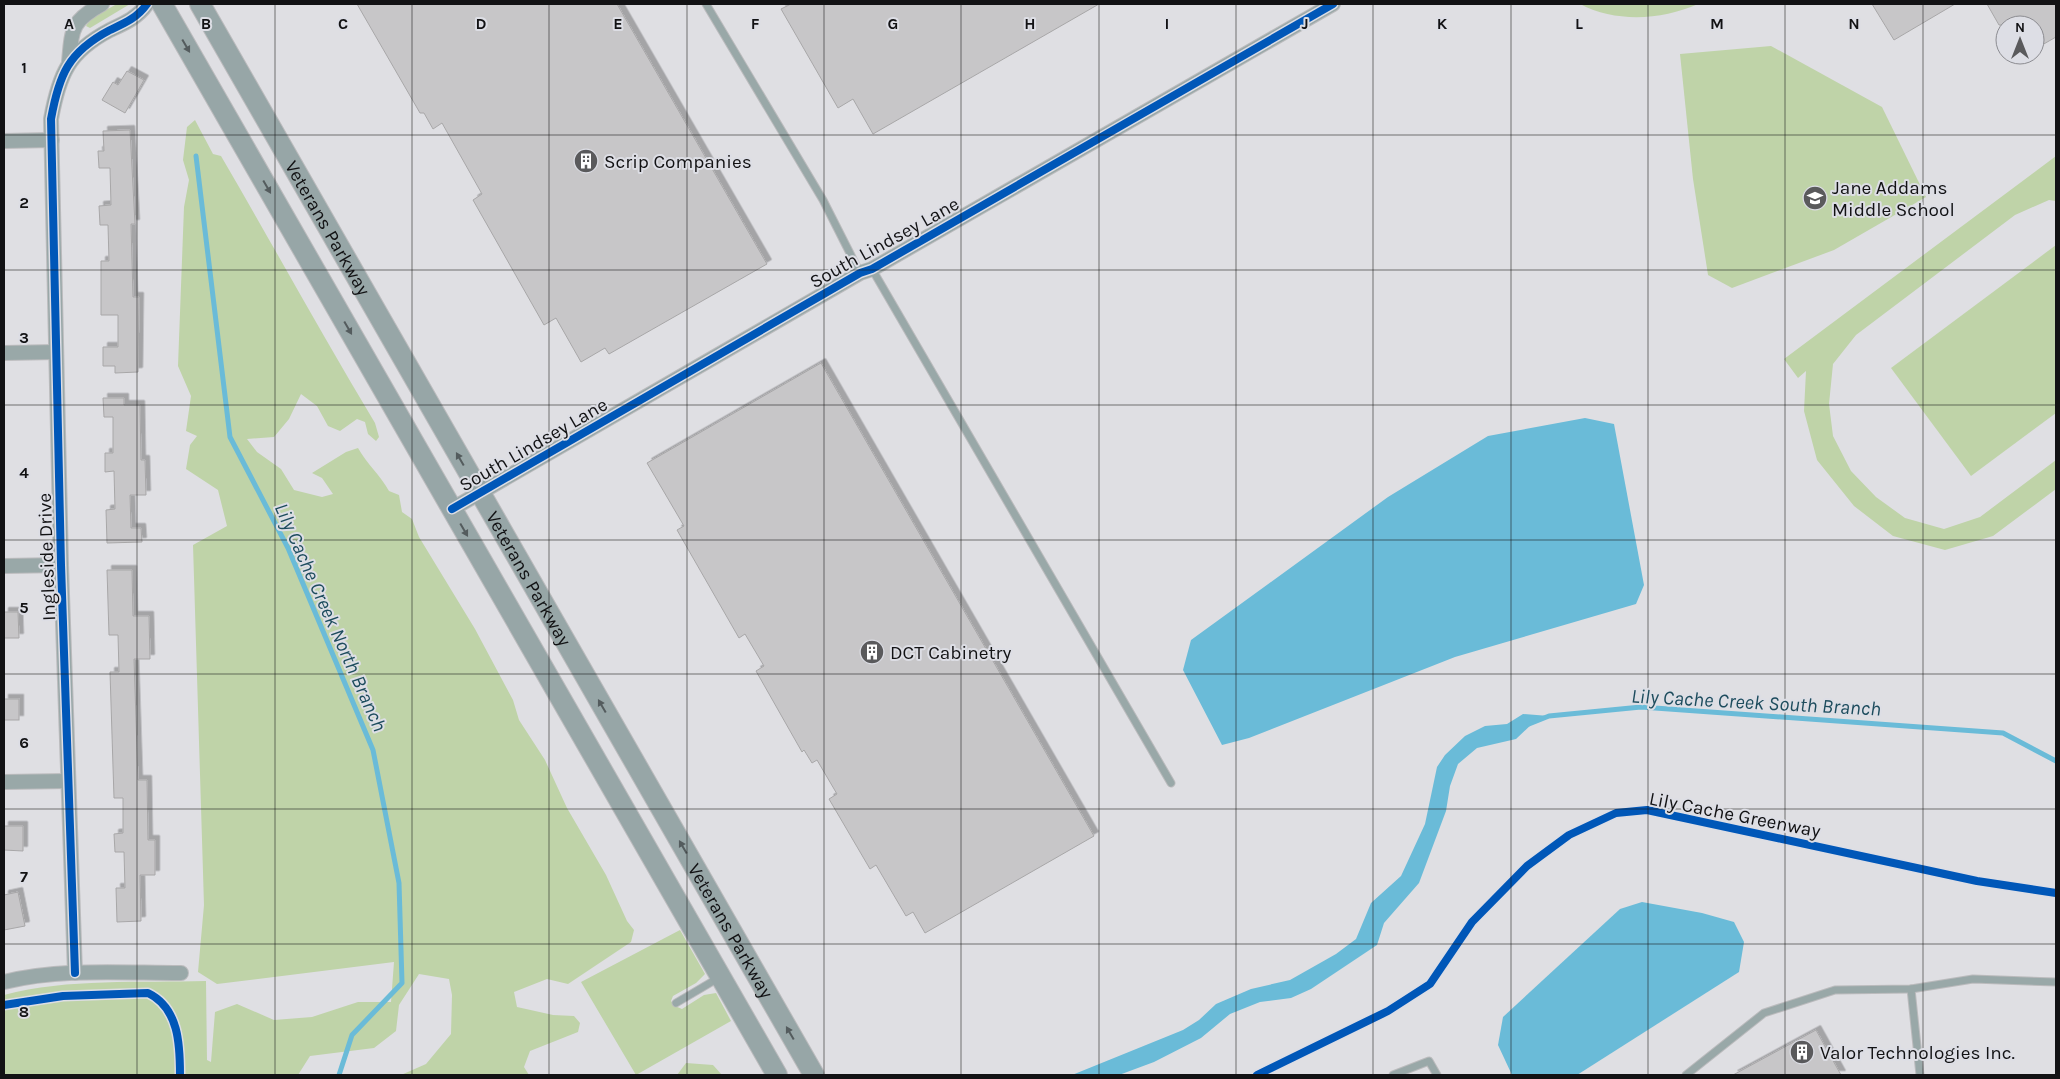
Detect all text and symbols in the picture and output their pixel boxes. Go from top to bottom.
text: A [64,14,74,33]
text: B [201,14,211,33]
text: C [338,14,348,33]
text: D [476,14,487,33]
text: E [613,14,623,33]
text: F [751,14,760,33]
text: G [888,14,898,33]
text: H [1024,14,1036,33]
text: I [1165,14,1169,33]
text: J [1301,14,1309,33]
text: K [1437,14,1448,33]
text: L [1575,14,1583,33]
text: M [1710,14,1724,33]
text: N [1848,14,1860,33]
north arrow [1995,15,2045,65]
text: N [2015,19,2025,36]
one-way arrow [182,40,191,53]
text: 1 [21,58,27,77]
building icon: Scrip Companies [573,148,599,174]
place label: Scrip Companies [604,151,752,173]
street label: Veterans Parkway [280,157,375,300]
place label: Jane Addams Middle School [1832,177,1955,221]
one-way arrow [262,181,271,194]
school or university icon: Jane Addams Middle School [1802,185,1828,211]
text: 2 [19,193,29,212]
street label: South Lindsey Lane [806,193,963,293]
one-way arrow [343,322,352,335]
text: 3 [19,328,29,347]
street label: South Lindsey Lane [455,393,612,496]
one-way arrow [455,452,464,465]
text: 4 [19,463,29,482]
street label: Ingleside Drive [34,493,60,621]
water label: Lily Cache Creek North Branch [270,499,391,735]
street label: Veterans Parkway [481,507,576,650]
one-way arrow [459,523,468,536]
text: 5 [19,598,29,617]
building icon: DCT Cabinetry [859,639,885,665]
place label: DCT Cabinetry [890,642,1011,664]
water label: Lily Cache Creek South Branch [1630,684,1881,721]
one-way arrow [597,699,606,712]
text: 6 [19,733,29,752]
street label: Lily Cache Greenway [1647,788,1822,842]
one-way arrow [678,840,687,853]
street label: Veterans Parkway [683,860,778,1002]
text: 7 [20,867,28,886]
text: 8 [19,1002,29,1021]
one-way arrow [786,1026,794,1040]
building icon: Valor Technologies Inc. [1789,1039,1815,1065]
place label: Valor Technologies Inc. [1820,1042,2015,1064]

